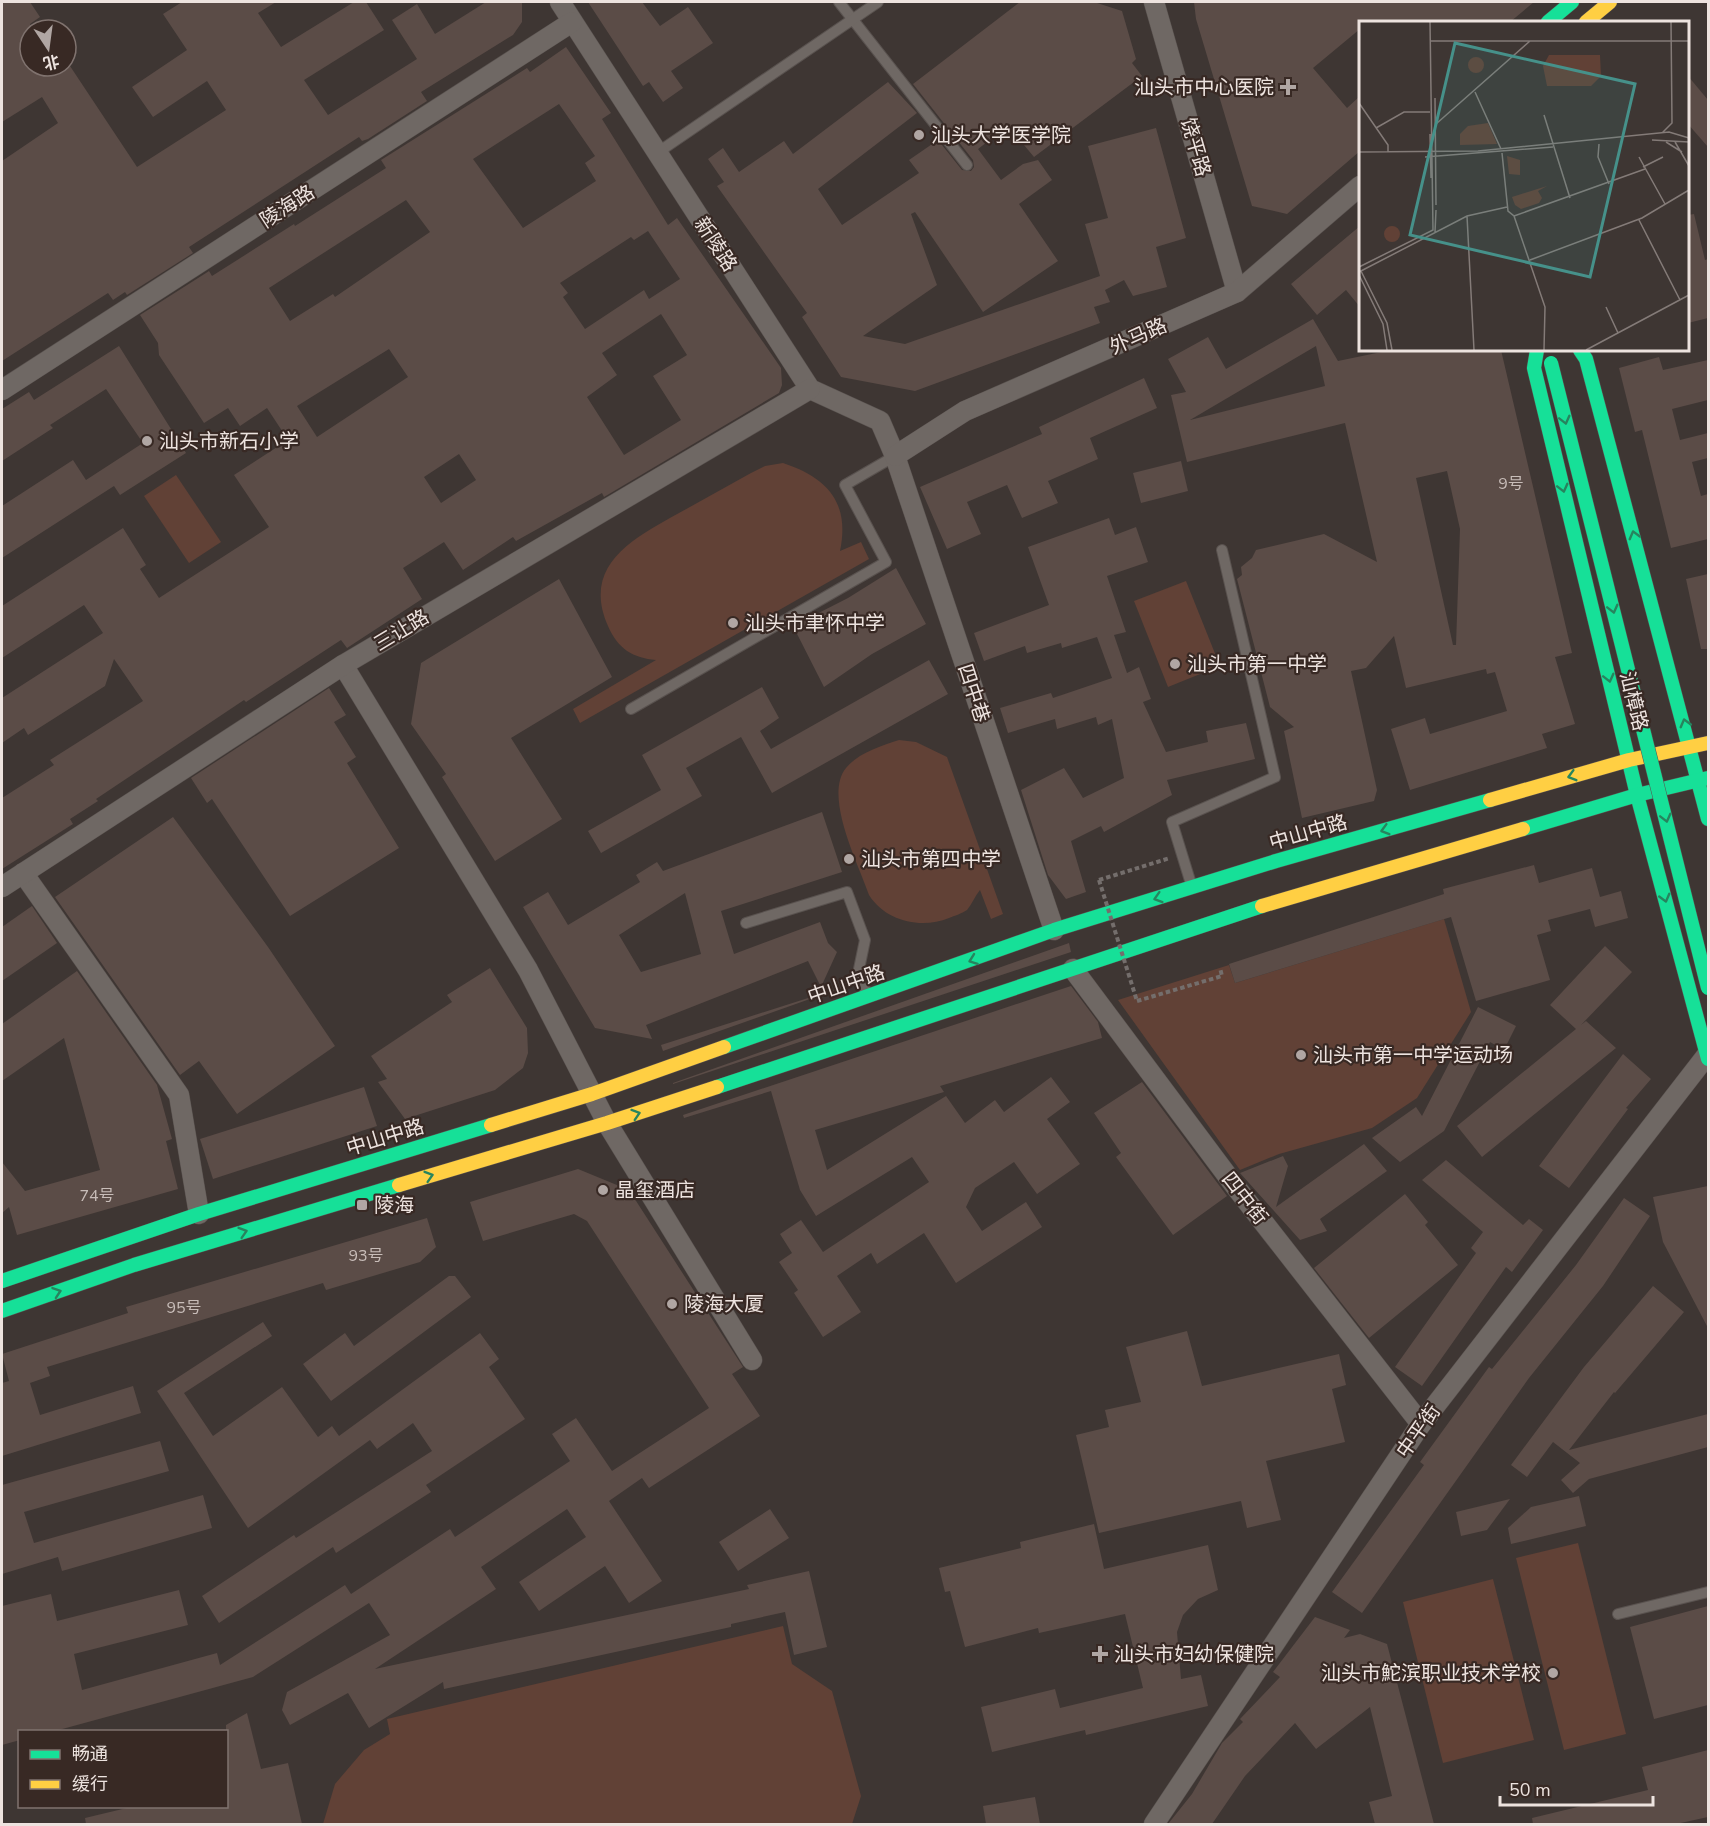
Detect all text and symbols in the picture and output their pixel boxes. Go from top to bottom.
north arrow [18,18,78,78]
inset map [1359,21,1689,351]
text: 北 [41,49,61,74]
place label: 汕头市中心医院 [1134,74,1274,101]
marker: 汕头市中心医院 [1279,78,1297,96]
street label: 饶平路 [1174,115,1217,180]
place label: 汕头大学医学院 [931,122,1071,149]
marker: 汕头大学医学院 [912,128,926,142]
street label: 陵海路 [255,179,320,234]
street label: 新陵路 [688,212,743,277]
street label: 外马路 [1105,312,1171,361]
one-way arrow [1558,414,1571,424]
place label: 汕头市新石小学 [159,428,299,455]
marker: 汕头市新石小学 [140,434,154,448]
house number: 9号 [1498,473,1524,495]
one-way arrow [1556,483,1569,493]
one-way arrow [1629,530,1641,541]
street label: 三让路 [369,603,434,657]
one-way arrow [1606,603,1618,614]
place label: 汕头市聿怀中学 [745,610,885,637]
marker: 汕头市聿怀中学 [726,616,740,630]
place label: 汕头市第一中学 [1187,651,1327,678]
marker: 汕头市第一中学 [1168,657,1182,671]
street label: 四中巷 [951,660,996,726]
street label: 汕樟路 [1613,669,1654,733]
one-way arrow [1601,673,1614,683]
one-way arrow [1679,718,1692,728]
one-way arrow [1568,769,1578,781]
street label: 中山中路 [1266,808,1350,856]
one-way arrow [1658,813,1671,823]
one-way arrow [1380,823,1391,835]
place label: 汕头市第四中学 [861,846,1001,873]
marker: 汕头市第四中学 [842,852,856,866]
one-way arrow [1153,891,1164,903]
one-way arrow [1658,892,1670,903]
one-way arrow [968,953,979,965]
street label: 中山中路 [804,959,888,1010]
place label: 汕头市第一中学运动场 [1313,1042,1513,1069]
marker: 汕头市第一中学运动场 [1294,1048,1308,1062]
one-way arrow [630,1108,641,1121]
street label: 中山中路 [343,1113,427,1162]
street label: 四中街 [1215,1166,1274,1230]
one-way arrow [423,1171,434,1183]
place label: 晶玺酒店 [615,1177,695,1204]
marker: 晶玺酒店 [596,1183,610,1197]
house number: 74号 [79,1185,115,1207]
place label: 陵海 [374,1192,414,1219]
marker: 陵海 [355,1198,369,1212]
one-way arrow [237,1227,248,1239]
house number: 93号 [348,1245,384,1267]
one-way arrow [51,1286,62,1299]
place label: 陵海大厦 [684,1291,764,1318]
house number: 95号 [166,1297,202,1319]
marker: 陵海大厦 [665,1297,679,1311]
street label: 中平街 [1390,1399,1447,1464]
place label: 汕头市妇幼保健院 [1114,1641,1274,1668]
marker: 汕头市妇幼保健院 [1091,1645,1109,1663]
place label: 汕头市鮀滨职业技术学校 [1321,1660,1541,1687]
marker: 汕头市鮀滨职业技术学校 [1546,1666,1560,1680]
legend [18,1730,228,1808]
text: 畅通 [72,1742,108,1766]
scale bar [1500,1769,1653,1807]
text: 缓行 [72,1772,108,1796]
text: 50 m [1509,1778,1551,1802]

